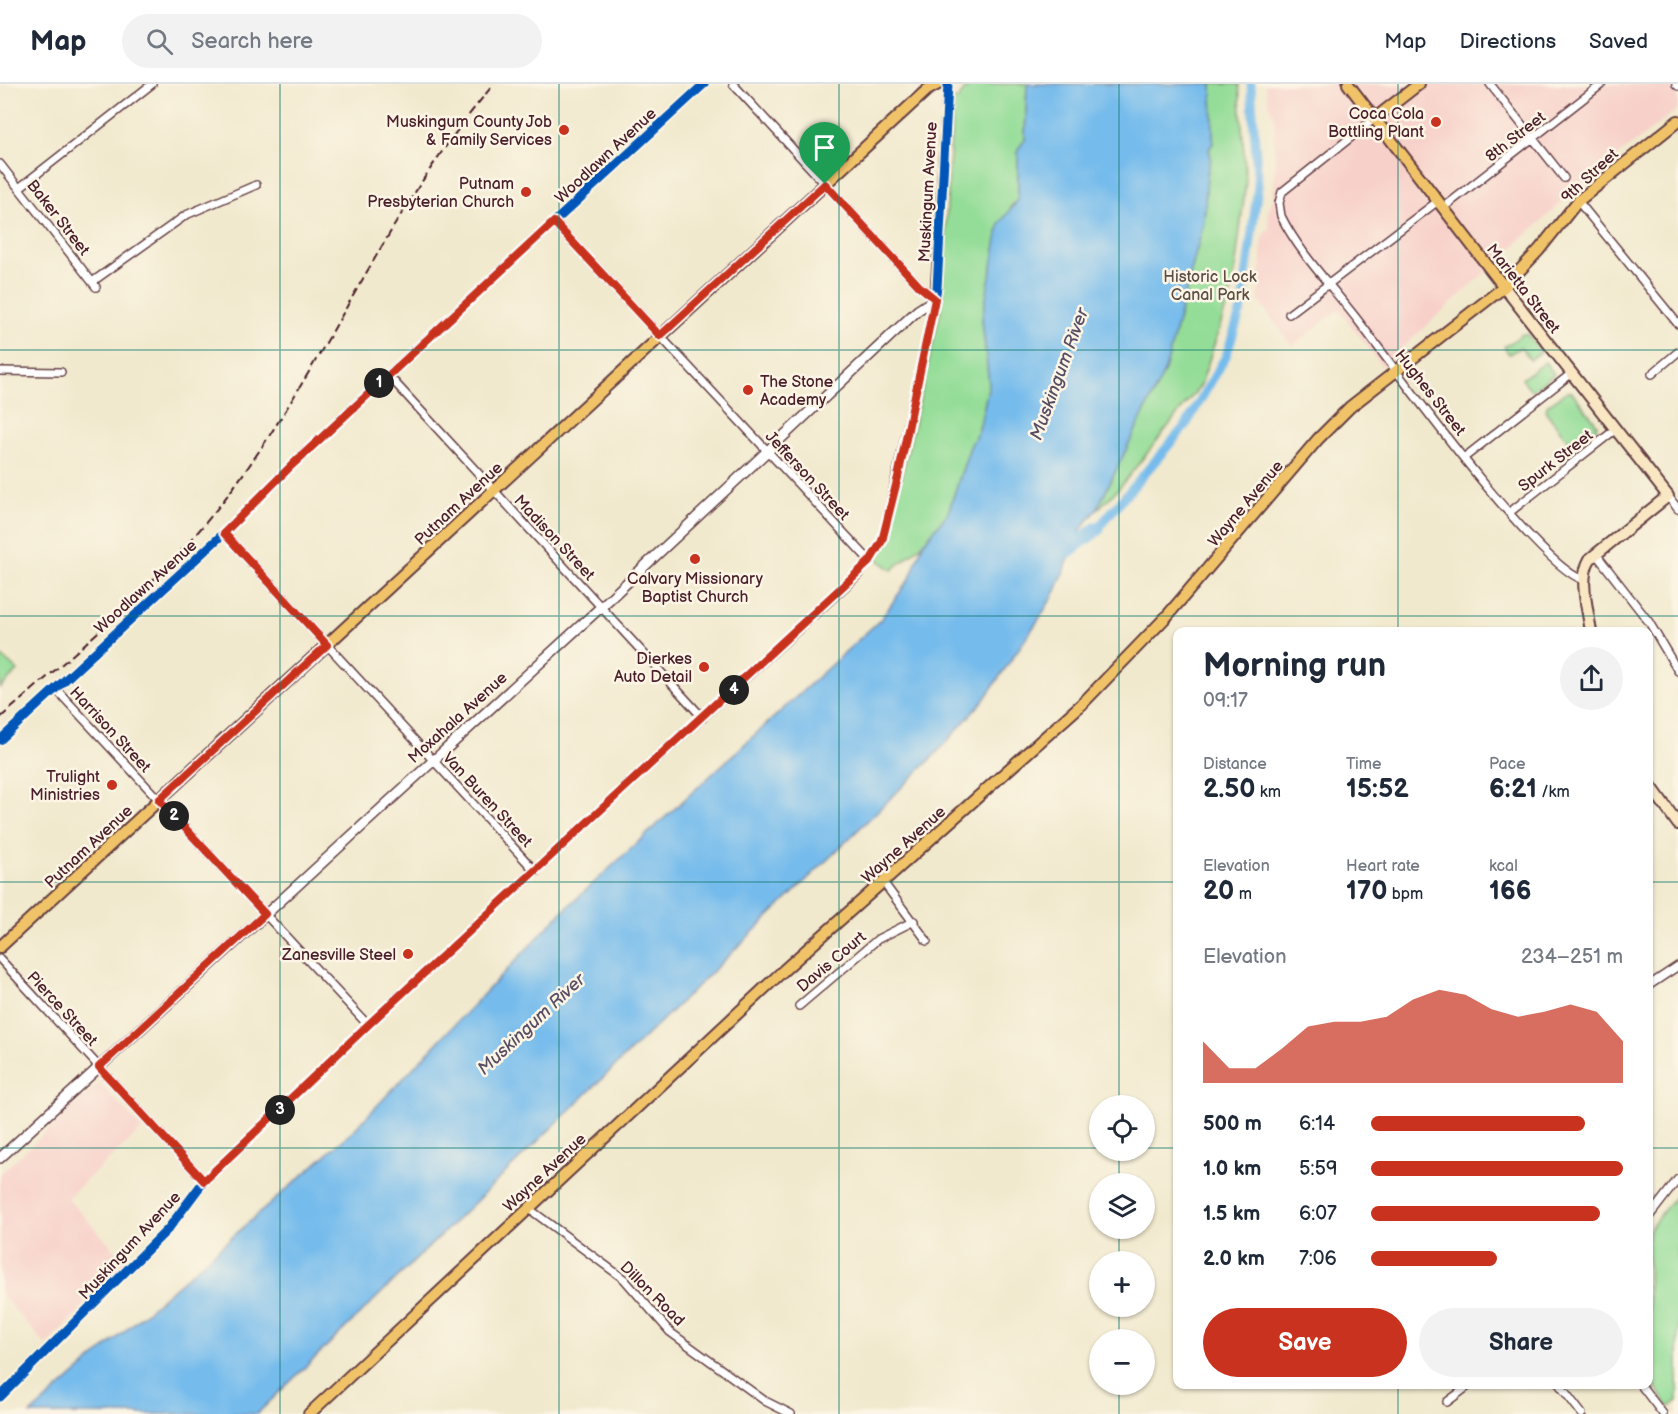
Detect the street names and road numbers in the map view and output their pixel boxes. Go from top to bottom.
street label: Woodlawn Avenue [552,104,661,208]
street label: 8th Street [1482,108,1550,167]
street label: Muskingum Avenue [915,121,942,263]
street label: 9th Street [1558,145,1623,207]
street label: Baker Street [22,176,93,260]
street label: Marietta Street [1482,240,1564,337]
street label: Hughes Street [1390,346,1469,440]
street label: Spurk Street [1515,426,1597,496]
street label: Jefferson Street [761,428,853,525]
street label: Wayne Avenue [1205,457,1288,551]
street label: Putnam Avenue [411,458,507,550]
street label: Madison Street [510,491,598,585]
street label: Woodlawn Avenue [91,536,202,638]
street label: Moxahala Avenue [405,668,512,768]
street label: Harrison Street [65,683,154,777]
street label: Van Buren Street [438,749,536,851]
street label: Putnam Avenue [41,801,137,893]
street label: Wayne Avenue [858,802,950,888]
street label: Davis Court [794,928,870,997]
street label: Pierce Street [23,968,101,1050]
street label: Wayne Avenue [500,1129,591,1216]
street label: Muskingum Avenue [75,1188,185,1304]
street label: Dillon Road [616,1258,688,1330]

